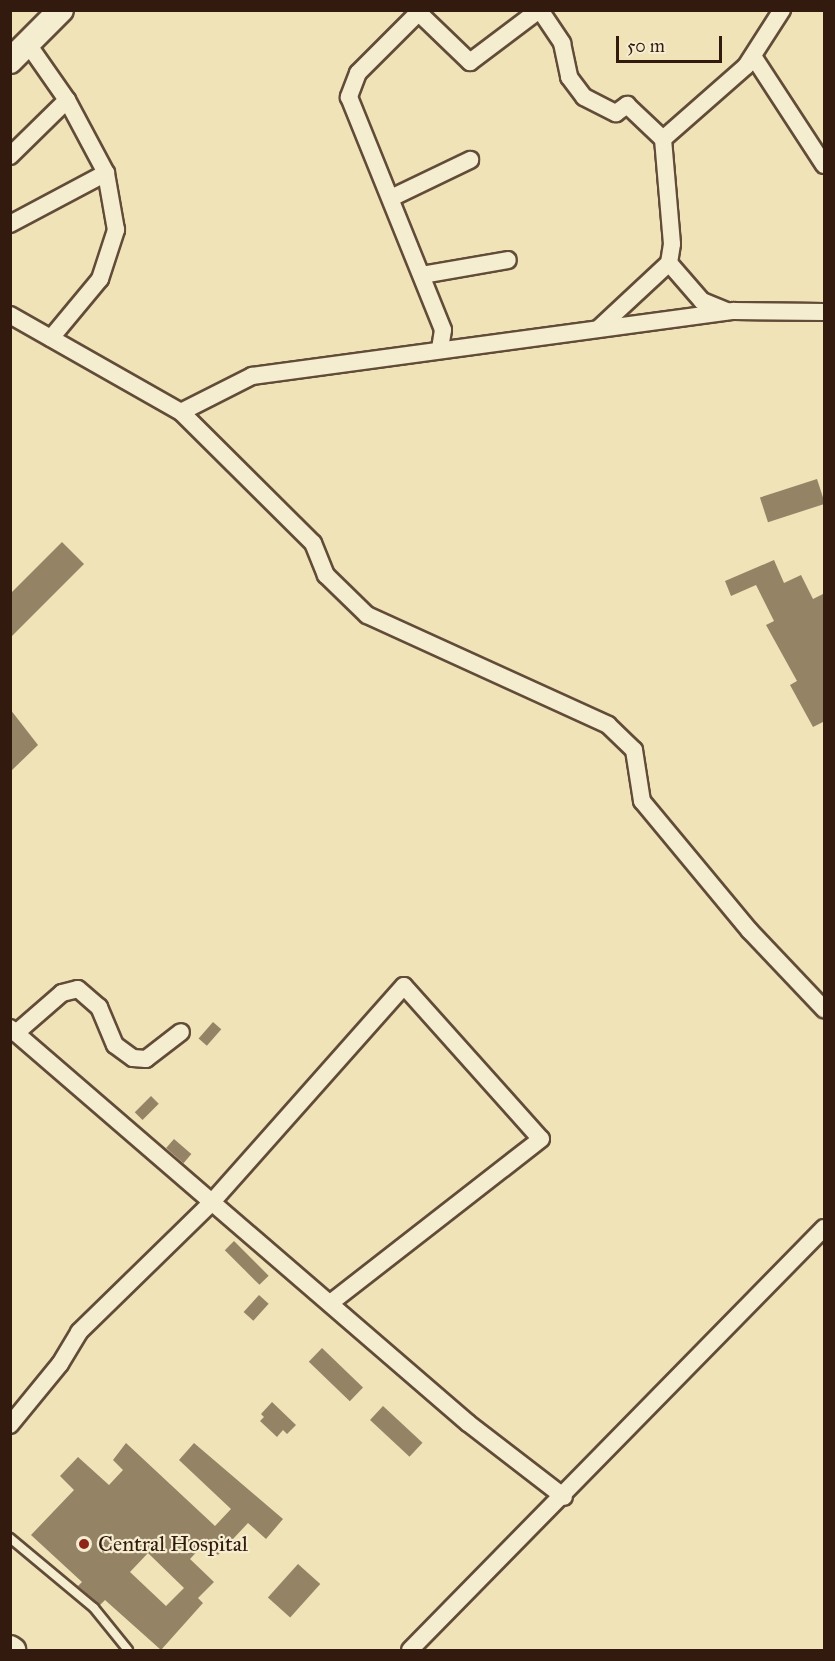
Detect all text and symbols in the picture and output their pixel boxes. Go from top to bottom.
scale bar [619,24,726,62]
text: 50 m [627,35,665,57]
place label: Central Hospital [98,1531,248,1557]
marker: Central Hospital [75,1535,93,1553]

